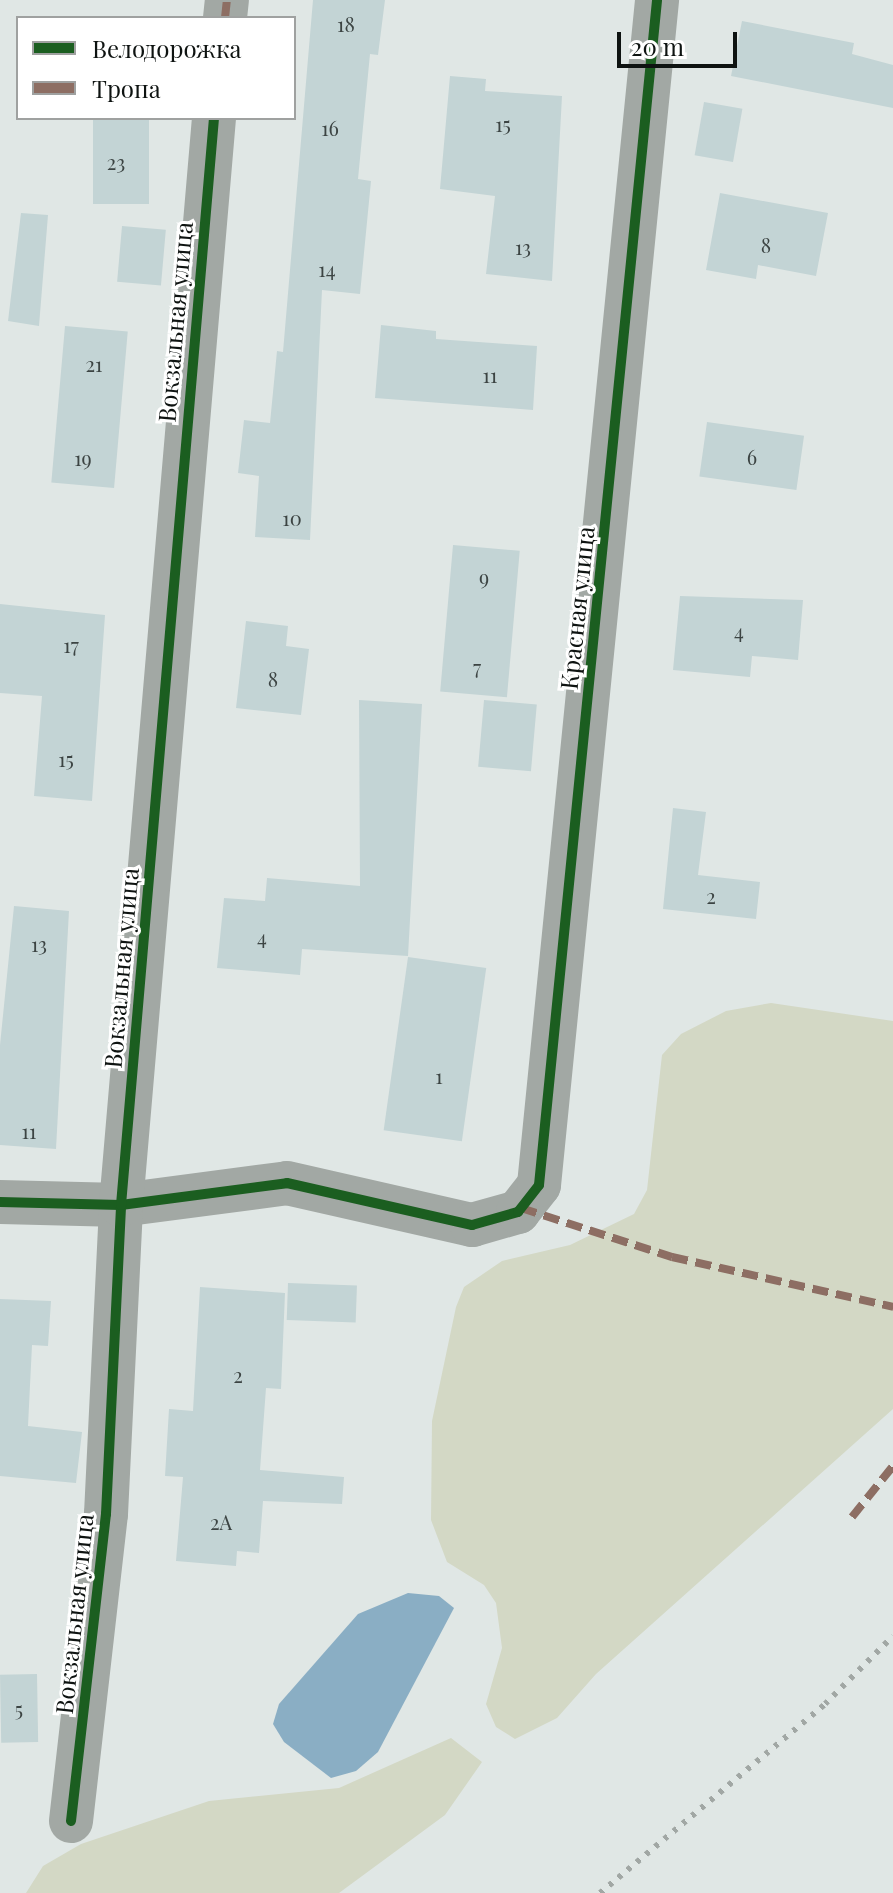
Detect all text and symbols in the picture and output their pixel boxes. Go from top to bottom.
house number: 18 [337,11,355,35]
legend [16,16,296,120]
scale bar [621,16,741,66]
text: 20 m [631,30,684,62]
text: Велодорожка [92,32,242,64]
text: Тропа [92,72,161,104]
house number: 15 [495,111,511,135]
house number: 16 [321,115,339,139]
house number: 23 [107,149,125,173]
street label: Вокзальная улица [152,220,198,424]
house number: 8 [761,232,771,256]
house number: 13 [515,234,531,258]
house number: 14 [318,256,336,280]
house number: 21 [86,351,102,375]
house number: 11 [483,362,497,386]
house number: 6 [747,444,757,468]
house number: 19 [74,445,92,469]
house number: 10 [282,505,302,529]
street label: Красная улица [554,525,600,691]
house number: 9 [479,564,489,588]
house number: 4 [734,618,744,642]
house number: 17 [63,632,79,656]
house number: 7 [473,654,481,678]
house number: 8 [268,666,278,690]
house number: 15 [58,746,74,770]
street label: Вокзальная улица [98,866,144,1070]
house number: 2 [706,883,716,907]
house number: 4 [257,924,267,948]
house number: 13 [31,931,47,955]
house number: 1 [435,1063,443,1087]
house number: 11 [22,1118,36,1142]
house number: 2 [233,1362,243,1386]
house number: 2А [210,1509,232,1533]
street label: Вокзальная улица [49,1512,99,1716]
house number: 5 [15,1696,23,1720]

